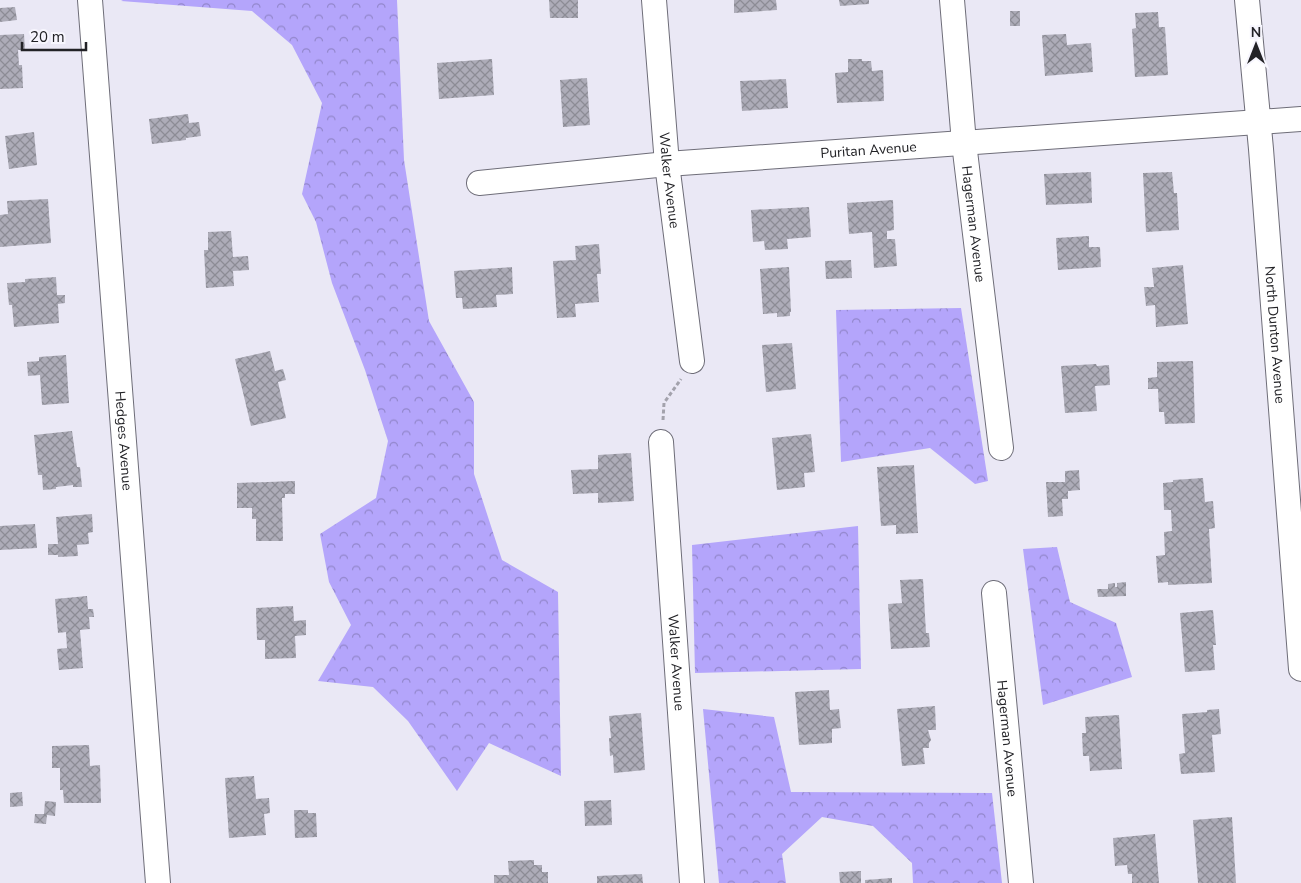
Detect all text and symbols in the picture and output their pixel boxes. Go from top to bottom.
scale bar [22,20,86,52]
north arrow [1231,20,1281,70]
text: N [1251,23,1261,42]
text: 20 m [30,27,65,47]
street label: Walker Avenue [655,131,684,230]
street label: Puritan Avenue [820,137,917,163]
street label: Hagerman Avenue [957,165,990,283]
street label: North Dunton Avenue [1260,265,1290,404]
street label: Hedges Avenue [110,390,137,491]
street label: Walker Avenue [663,614,689,711]
street label: Hagerman Avenue [992,679,1022,798]

